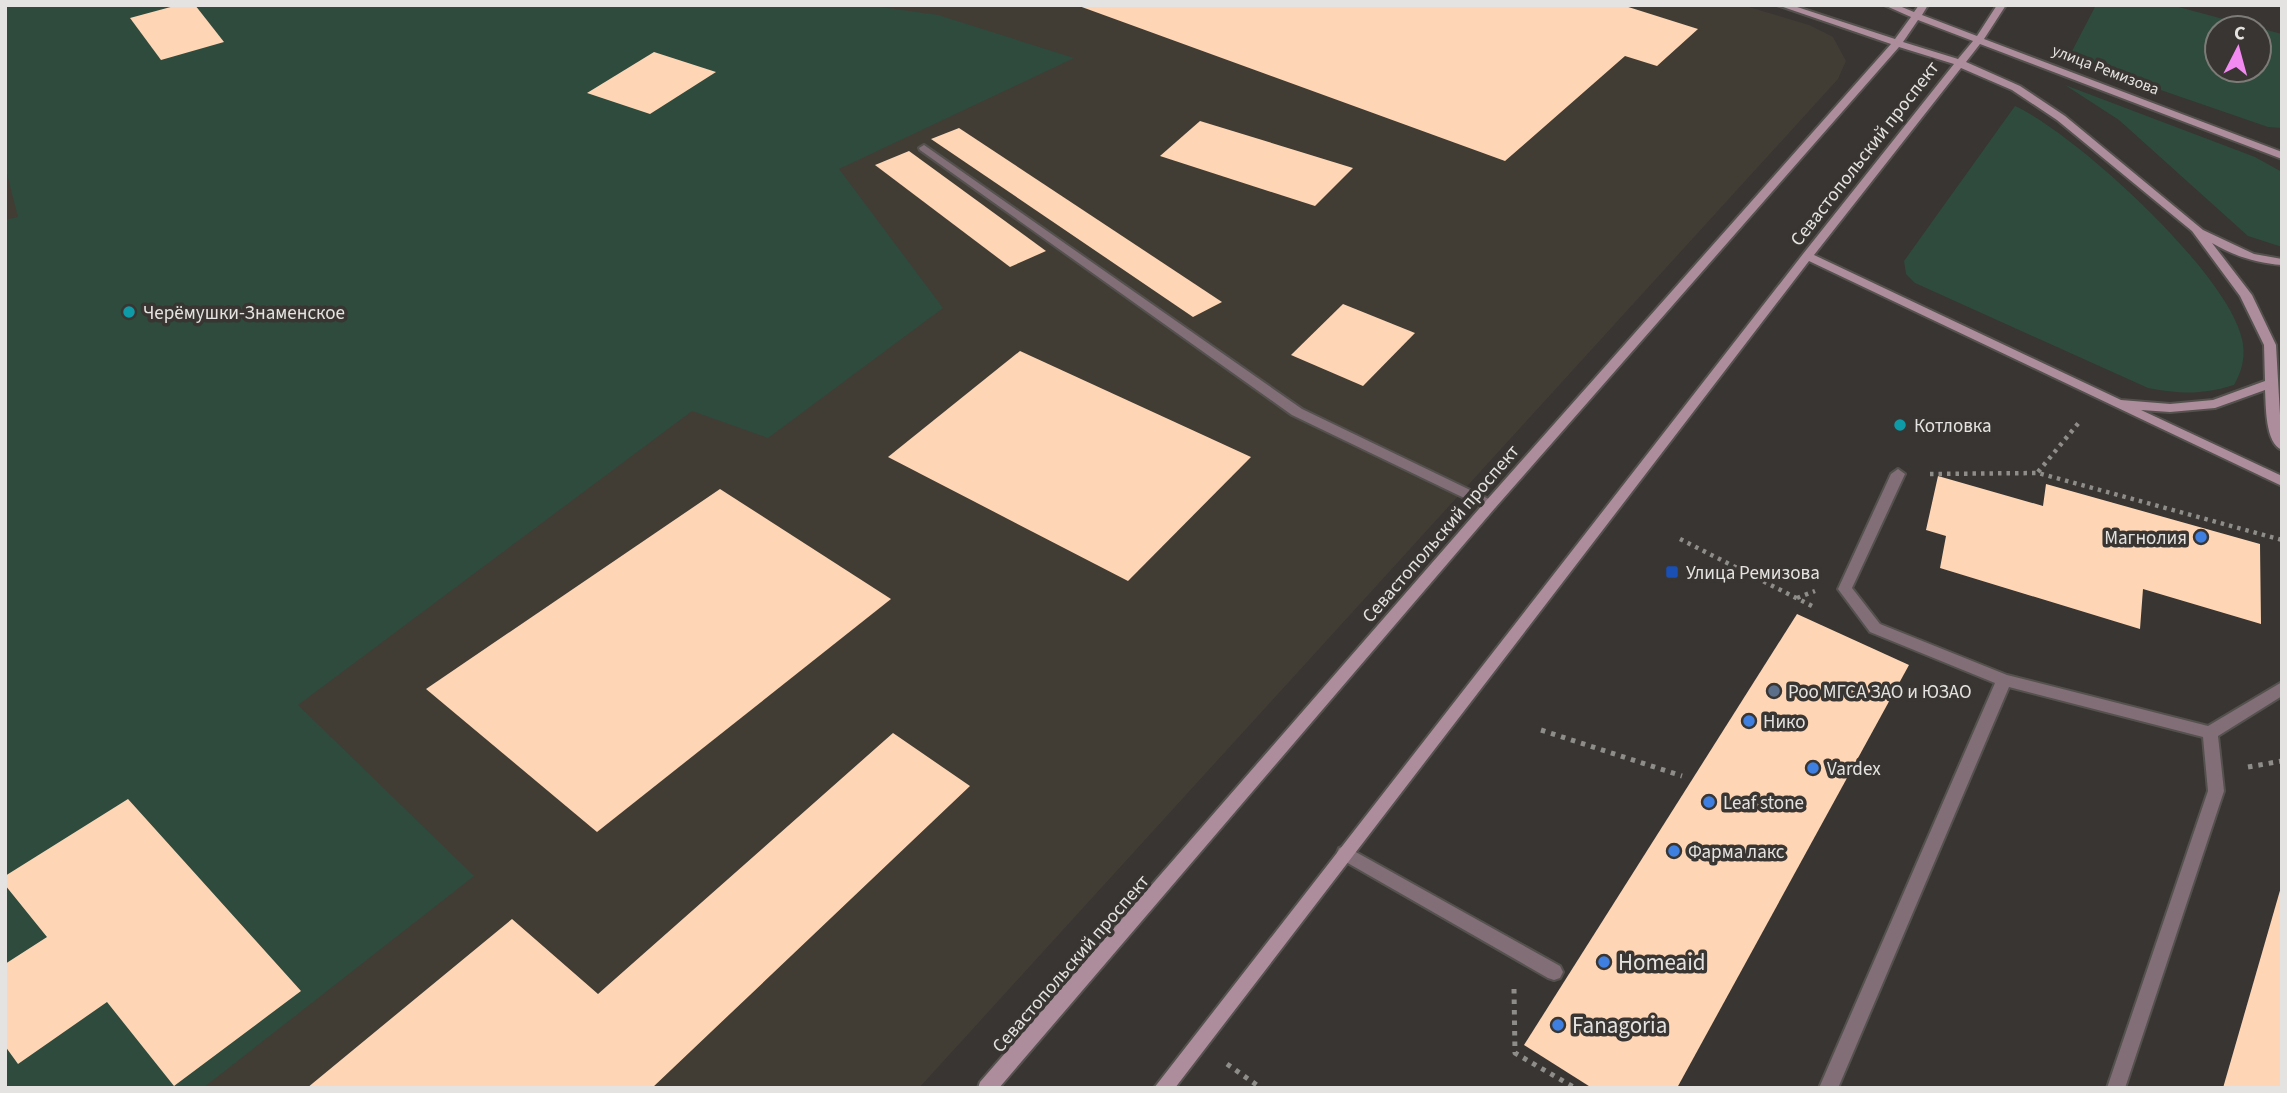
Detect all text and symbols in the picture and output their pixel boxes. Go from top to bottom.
north arrow [2203,14,2273,84]
text: С [2233,20,2247,48]
street label: улица Ремизова [2049,39,2162,100]
street label: Севастопольский проспект [1784,56,1946,252]
place label: Черёмушки-Знаменское [143,300,345,327]
marker: Черёмушки-Знаменское [121,304,137,320]
place label: Котловка [1914,413,1992,440]
marker: Котловка [1892,417,1908,433]
street label: Севастопольский проспект [1356,439,1526,629]
place label: Магнолия [2104,525,2187,552]
marker: Магнолия [2193,529,2209,545]
place label: Улица Ремизова [1686,560,1820,587]
marker: Улица Ремизова [1664,564,1680,580]
place label: Роо МГСА ЗАО и ЮЗАО [1788,679,1972,706]
marker: Роо МГСА ЗАО и ЮЗАО [1766,683,1782,699]
place label: Нико [1763,709,1806,736]
marker: Нико [1741,713,1757,729]
place label: Vardex [1827,756,1881,783]
marker: Vardex [1805,760,1821,776]
place label: Leaf stone [1723,790,1804,817]
marker: Leaf stone [1701,794,1717,810]
place label: Фарма лакс [1688,839,1785,866]
marker: Фарма лакс [1666,843,1682,859]
street label: Севастопольский проспект [986,869,1156,1059]
place label: Homeaid [1618,946,1706,979]
marker: Homeaid [1596,954,1612,970]
place label: Fanagoria [1572,1009,1667,1042]
marker: Fanagoria [1550,1017,1566,1033]

